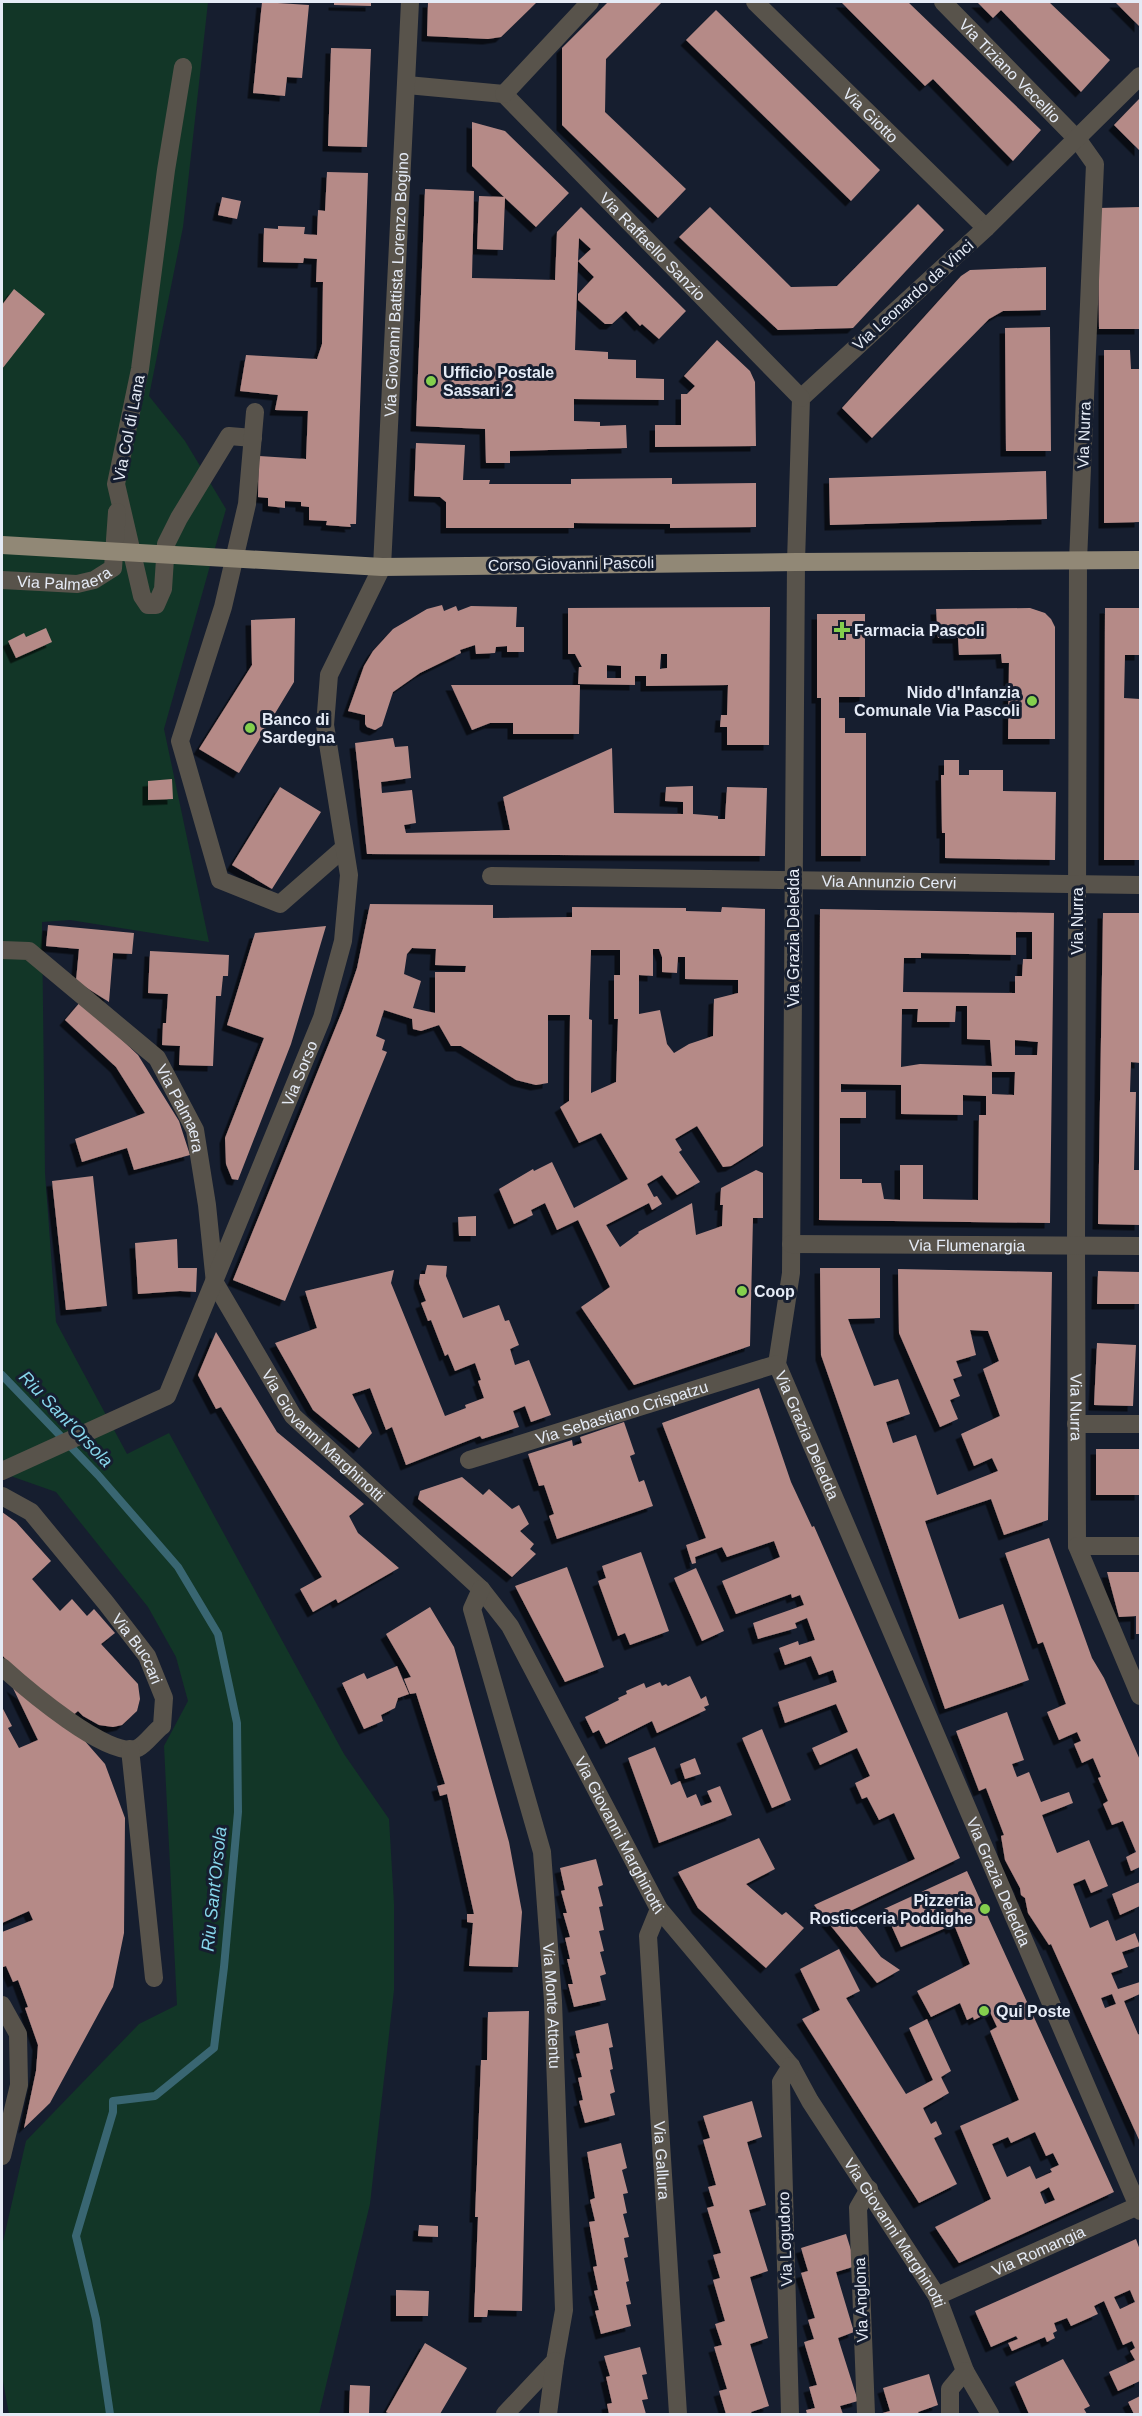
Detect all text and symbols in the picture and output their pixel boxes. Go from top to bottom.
street label: Via Tiziano Vecellio [956,15,1064,126]
street label: Via Giotto [840,85,902,146]
street label: Via Giovanni Battista Lorenzo Bogino [381,152,411,417]
street label: Via Raffaello Sanzio [597,189,709,304]
street label: Via Leonardo da Vinci [849,236,977,354]
place label: Ufficio Postale Sassari 2 [443,364,554,399]
street label: Via Col di Lana [110,373,148,483]
marker: Ufficio Postale Sassari 2 [424,374,438,388]
street label: Via Nurra [1074,401,1094,469]
street label: Corso Giovanni Pascoli [488,554,654,574]
street label: Via Palmaera [17,563,114,593]
place label: Farmacia Pascoli [854,622,985,639]
marker: Farmacia Pascoli [835,623,849,637]
place label: Nido d'Infanzia Comunale Via Pascoli [854,684,1020,719]
marker: Nido d'Infanzia Comunale Via Pascoli [1025,694,1039,708]
place label: Banco di Sardegna [262,711,335,746]
marker: Banco di Sardegna [243,721,257,735]
street label: Via Grazia Deledda [785,869,802,1007]
street label: Via Annunzio Cervi [821,872,957,891]
street label: Via Nurra [1069,887,1086,955]
street label: Via Sorso [278,1038,320,1109]
street label: Via Palmaera [153,1061,207,1154]
street label: Via Flumenargia [909,1236,1025,1254]
place label: Coop [754,1283,795,1300]
marker: Coop [735,1284,749,1298]
street label: Via Giovanni Marghinotti [259,1366,388,1504]
water label: Riu Sant'Orsola [15,1367,117,1471]
street label: Via Grazia Deledda [772,1368,843,1502]
street label: Via Nurra [1068,1373,1085,1441]
street label: Via Sebastiano Crispatzu [534,1378,710,1447]
street label: Via Buccari [109,1610,166,1686]
street label: Via Giovanni Marghinotti [572,1754,667,1917]
street label: Via Grazia Deledda [964,1815,1034,1949]
water label: Riu Sant'Orsola [197,1826,231,1952]
place label: Pizzeria Rosticceria Poddighe [809,1892,973,1927]
marker: Pizzeria Rosticceria Poddighe [978,1902,992,1916]
street label: Via Monte Attentu [540,1942,564,2069]
place label: Qui Poste [996,2003,1071,2020]
marker: Qui Poste [977,2004,991,2018]
street label: Via Gallura [651,2120,673,2200]
street label: Via Giovanni Marghinotti [841,2155,949,2310]
street label: Via Logudoro [775,2191,795,2287]
street label: Via Romangia [989,2222,1088,2279]
street label: Via Anglona [851,2257,871,2343]

